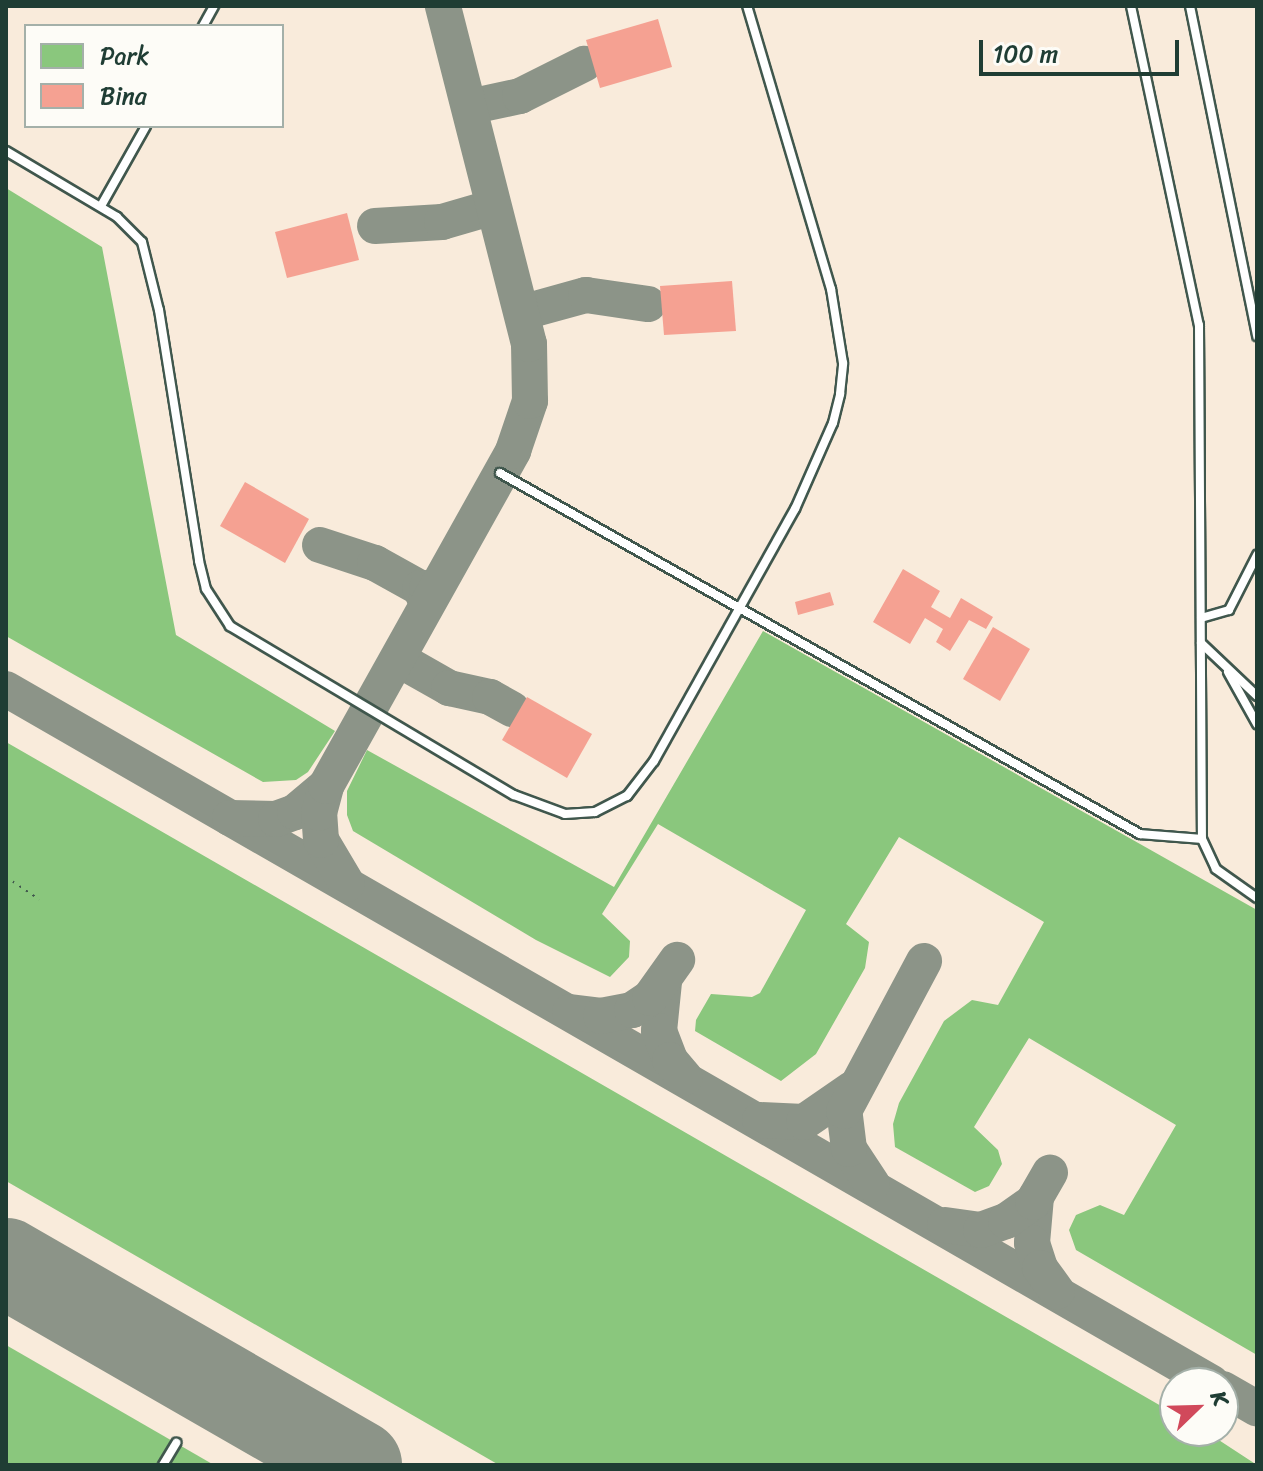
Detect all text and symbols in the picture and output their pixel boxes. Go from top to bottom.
legend [24,24,284,128]
scale bar [983,24,1183,74]
text: 100 m [993,33,1058,75]
text: Park [100,35,149,77]
text: Bina [100,75,147,117]
north arrow [1159,1367,1239,1447]
text: K [1199,1384,1240,1412]

